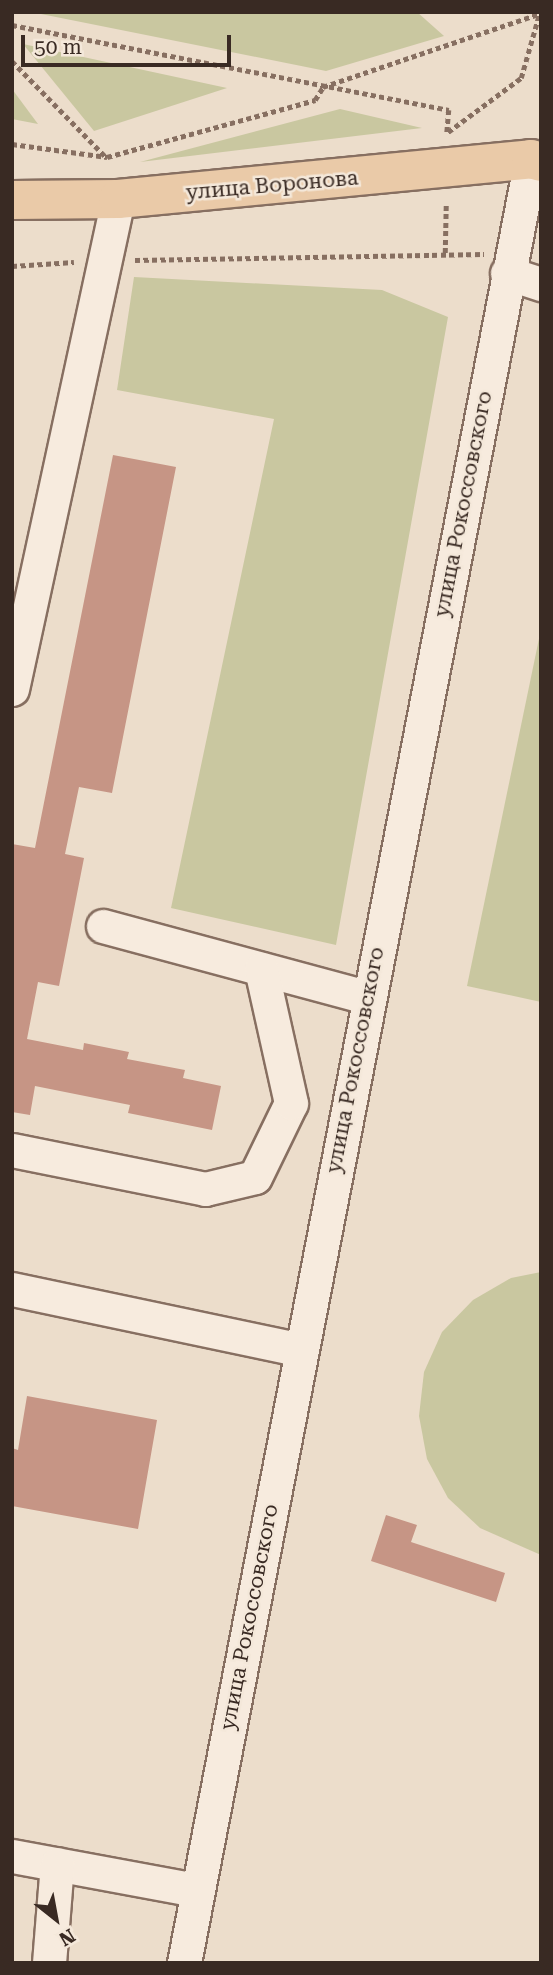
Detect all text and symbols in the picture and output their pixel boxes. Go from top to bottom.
scale bar [24,21,234,65]
text: 50 m [34,35,82,59]
street label: улица Воронова [185,165,359,205]
street label: улица Рокоссовского [429,389,497,619]
street label: улица Рокоссовского [321,945,389,1175]
street label: улица Рокоссовского [215,1502,283,1732]
north arrow [21,1884,91,1954]
text: N [55,1924,79,1951]

